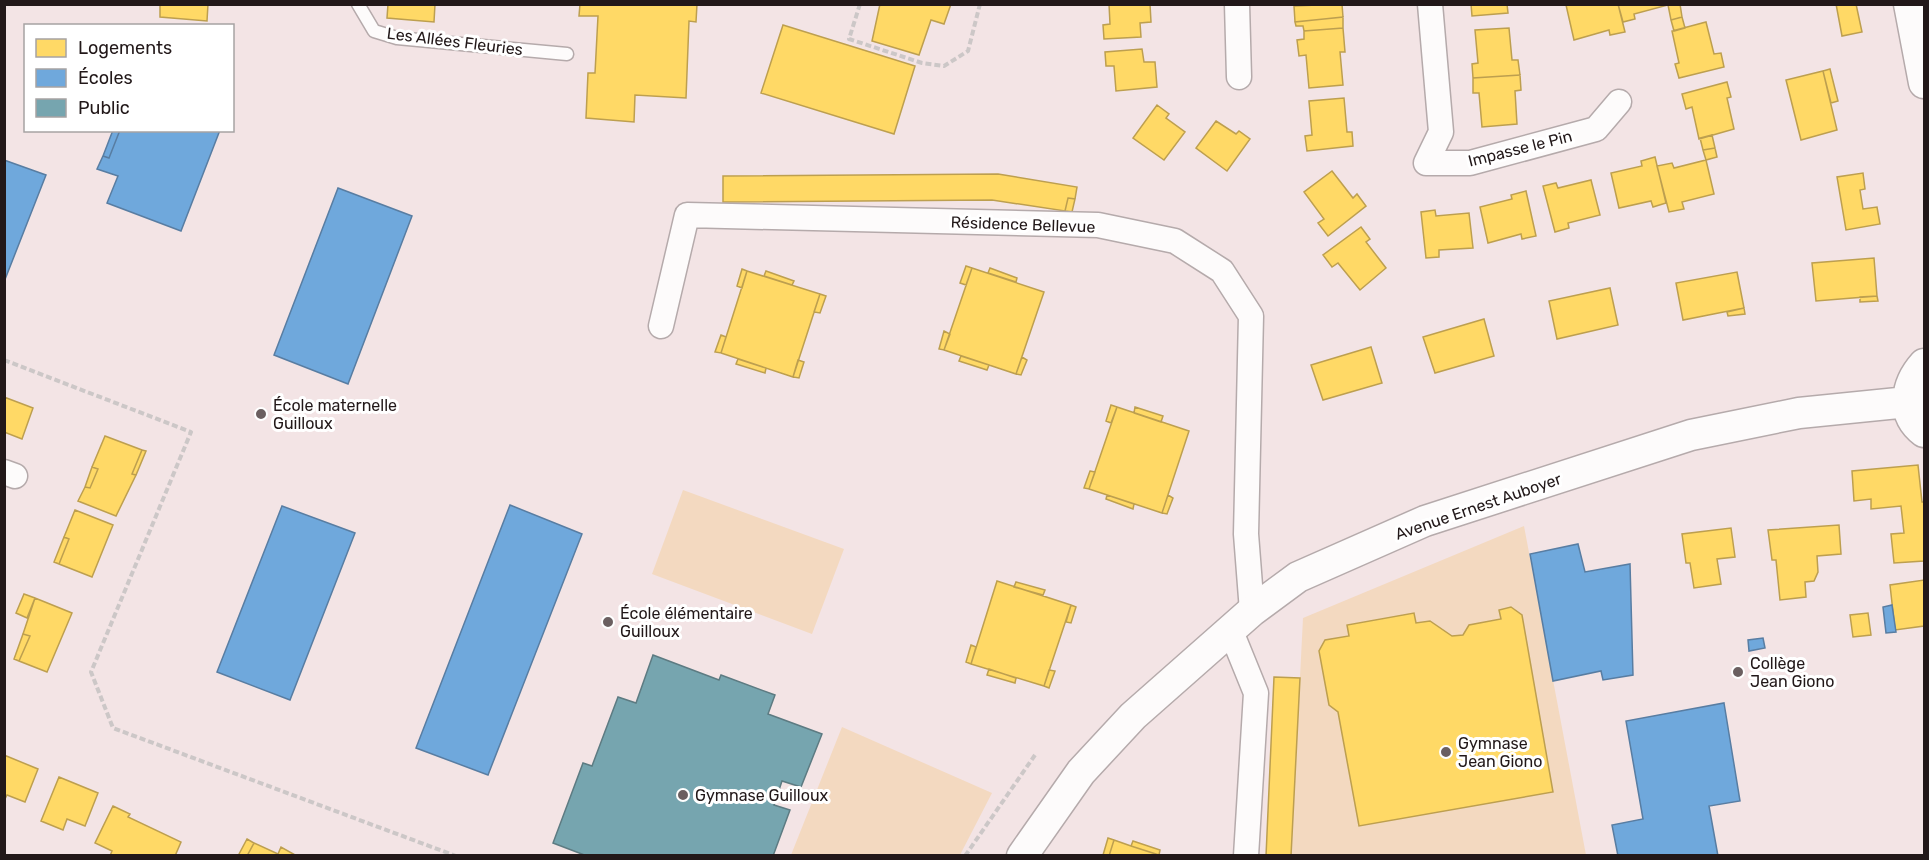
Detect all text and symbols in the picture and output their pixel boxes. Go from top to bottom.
legend [24,24,234,132]
street label: Les Allées Fleuries [386,24,524,59]
text: Logements [78,37,172,59]
text: Écoles [78,67,133,89]
text: Public [78,97,130,119]
street label: Impasse le Pin [1466,126,1574,171]
street label: Résidence Bellevue [950,212,1096,237]
place label: École maternelle Guilloux [273,396,397,433]
marker: École maternelle Guilloux [254,407,268,421]
street label: Avenue Ernest Auboyer [1393,469,1564,544]
place label: École élémentaire Guilloux [620,604,753,641]
marker: École élémentaire Guilloux [601,615,615,629]
place label: Collège Jean Giono [1750,654,1834,691]
marker: Collège Jean Giono [1731,665,1745,679]
place label: Gymnase Jean Giono [1458,734,1542,771]
marker: Gymnase Jean Giono [1439,745,1453,759]
place label: Gymnase Guilloux [695,786,829,805]
marker: Gymnase Guilloux [676,788,690,802]

